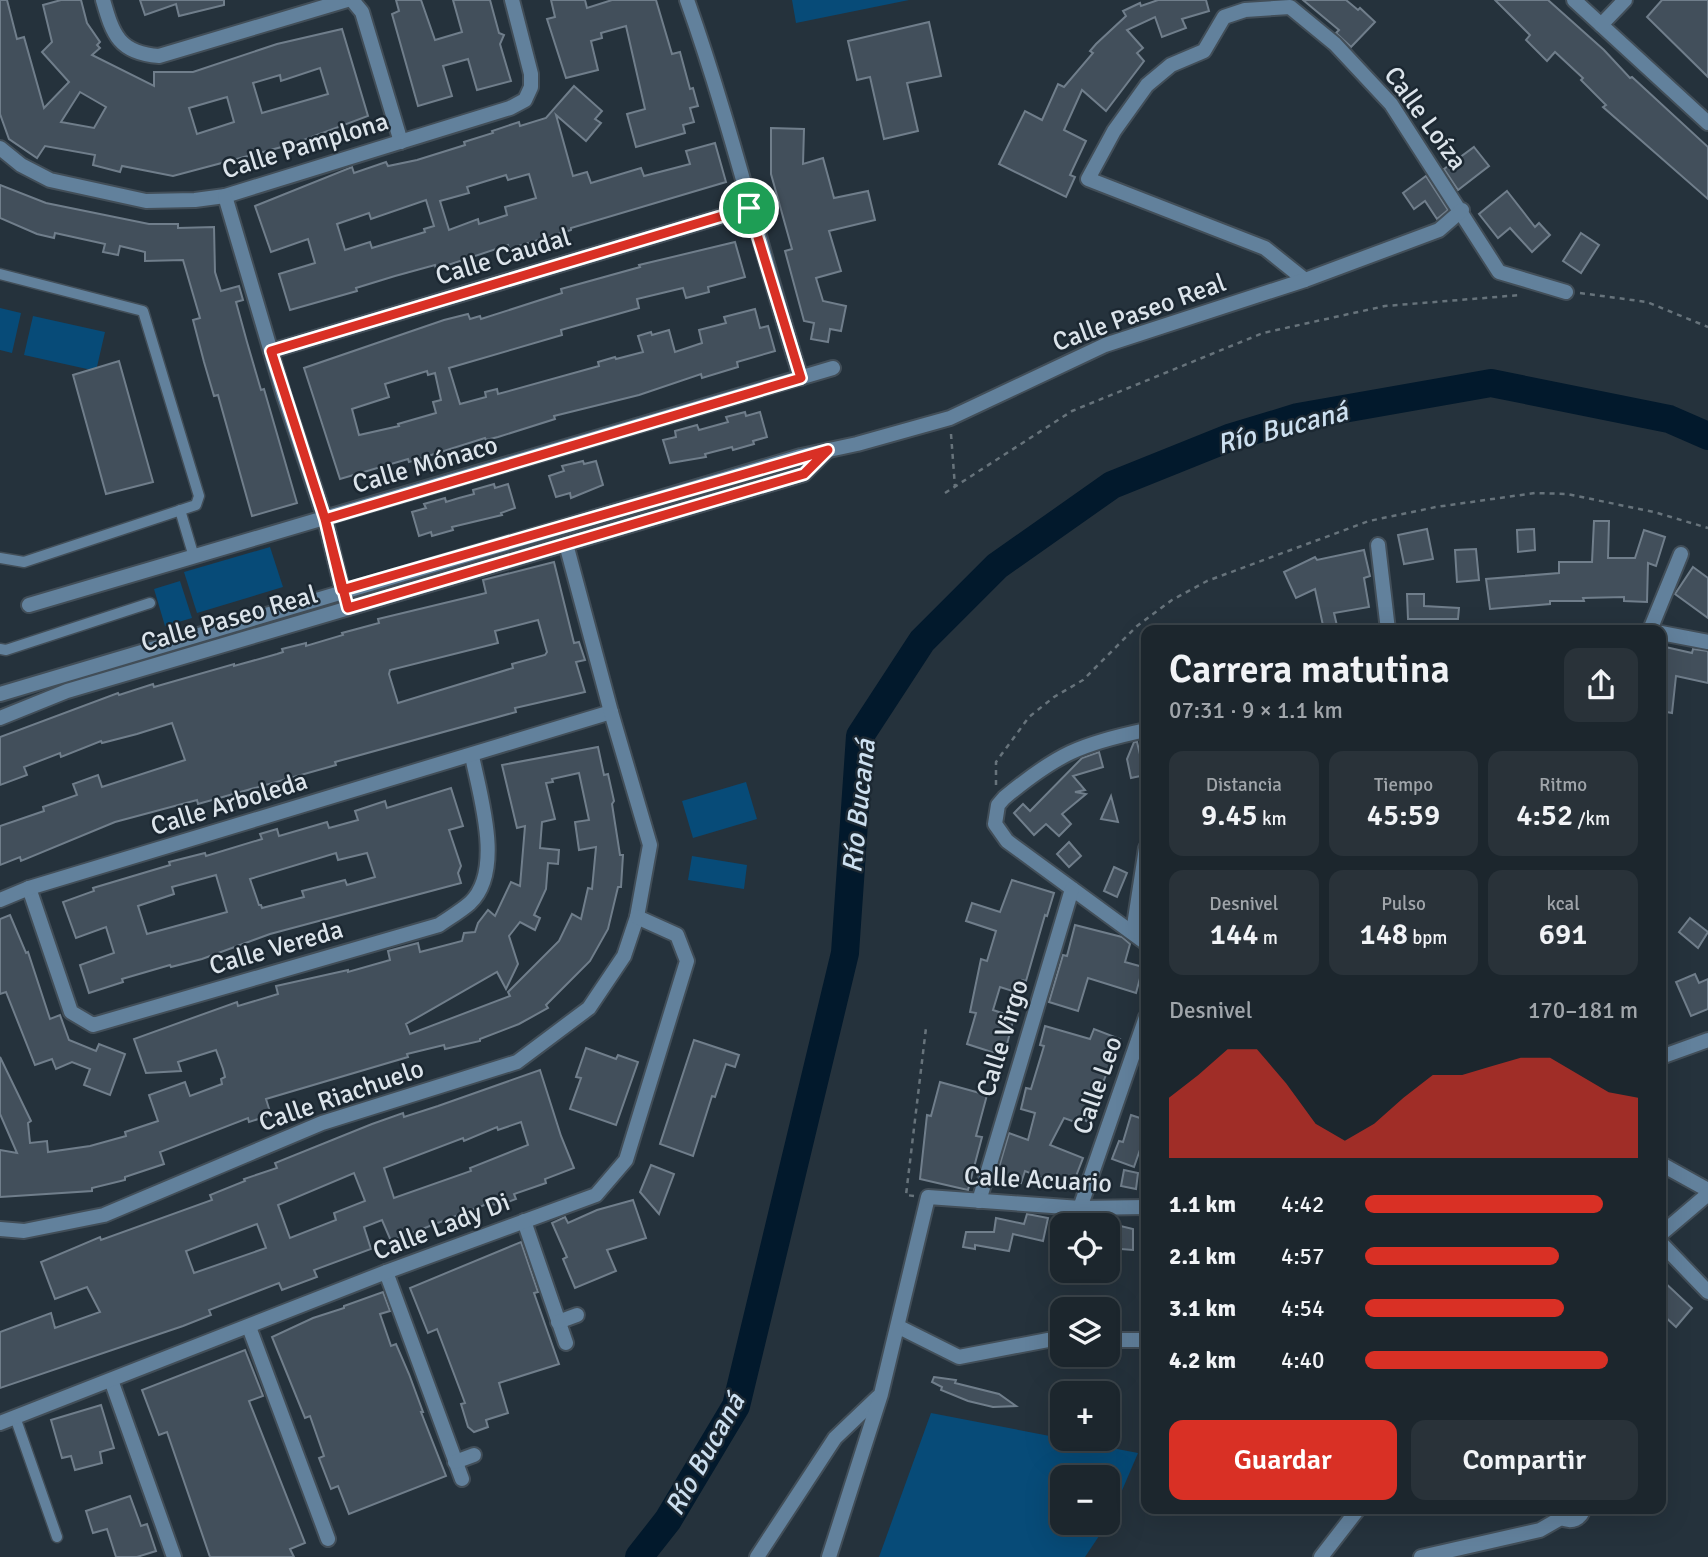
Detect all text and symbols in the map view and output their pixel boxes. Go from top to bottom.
street label: Calle Loíza [1377,60,1474,177]
street label: Calle Pamplona [218,105,392,186]
pin [719,178,779,238]
icon: arrive [730,189,768,227]
street label: Calle Caudal [432,221,575,293]
street label: Calle Paseo Real [1048,267,1230,359]
water label: Río Bucaná [1213,394,1353,462]
street label: Calle Mónaco [349,429,502,501]
street label: Calle Paseo Real [137,578,321,659]
text: Carrera matutina [1169,646,1450,693]
button: share [1564,648,1638,722]
text: 07:31 · 9 × 1.1 km [1169,696,1343,725]
water label: Río Bucaná [835,736,883,875]
street label: Calle Arboleda [147,765,312,843]
text: Distancia [1206,773,1282,797]
text: Tiempo [1374,773,1433,797]
text: Ritmo [1539,773,1587,797]
text: 9.45 [1201,797,1258,834]
text: 45:59 [1367,797,1440,834]
text: 4:52 [1516,797,1573,834]
text: km [1258,807,1287,831]
text: /km [1573,807,1610,831]
text: Desnivel [1209,892,1278,916]
text: Pulso [1381,892,1426,916]
text: kcal [1547,892,1580,916]
street label: Calle Vereda [206,914,347,982]
text: 144 [1210,916,1258,953]
text: 148 [1359,916,1408,953]
text: 691 [1539,916,1587,953]
text: m [1258,926,1278,950]
text: bpm [1408,926,1448,950]
street label: Calle Virgo [970,976,1036,1101]
text: Desnivel [1169,996,1252,1025]
text: 170–181 m [1528,996,1638,1025]
street label: Calle Leo [1066,1032,1130,1139]
street label: Calle Riachuelo [255,1053,428,1139]
street label: Calle Acuario [963,1160,1113,1200]
street label: Calle Lady Di [368,1186,514,1268]
text: 1.1 km [1169,1190,1236,1219]
text: 4:42 [1281,1190,1324,1219]
map controls [1050,1213,1120,1535]
button: locate [1050,1213,1120,1283]
text: 2.1 km [1169,1242,1236,1271]
text: 4:57 [1281,1242,1324,1271]
text: 3.1 km [1169,1294,1236,1323]
text: 4:54 [1281,1294,1324,1323]
button: layers [1050,1297,1120,1367]
text: 4.2 km [1169,1346,1236,1375]
text: 4:40 [1281,1346,1324,1375]
button: + [1050,1381,1120,1451]
water label: Río Bucaná [657,1386,753,1521]
button: Guardar [1169,1420,1397,1500]
button: Compartir [1411,1420,1638,1500]
button: − [1050,1465,1120,1535]

